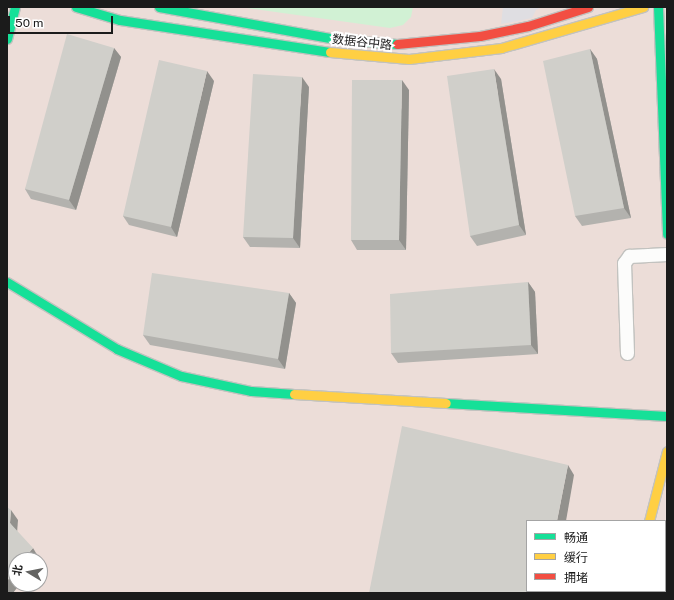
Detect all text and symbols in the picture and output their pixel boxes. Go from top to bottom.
scale bar [10,8,115,34]
text: 50 m [15,16,43,30]
street label: 数据谷中路 [331,33,393,53]
legend [526,520,666,592]
text: 畅通 [564,531,588,545]
text: 缓行 [564,551,588,565]
north arrow [8,552,48,592]
text: 北 [10,564,24,577]
text: 拥堵 [564,571,588,585]

